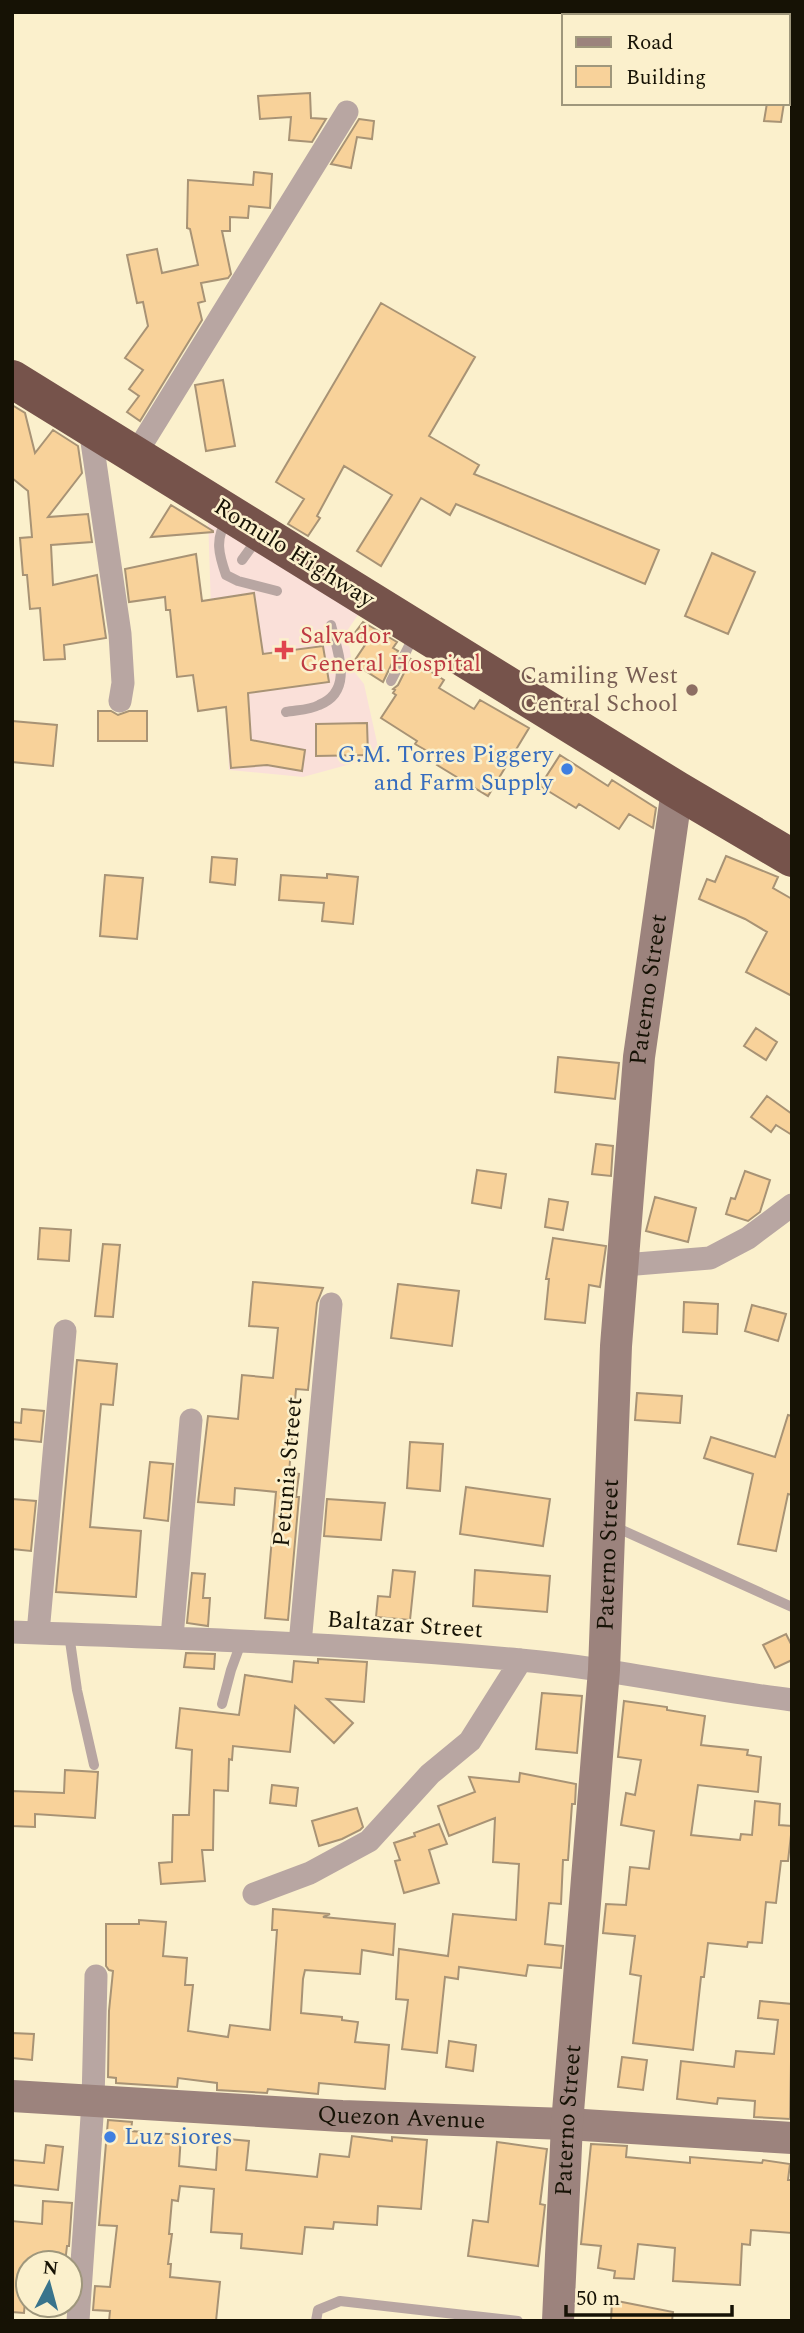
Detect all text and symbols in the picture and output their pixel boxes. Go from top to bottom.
legend [562,14,790,105]
text: Road [626,27,673,59]
text: Building [626,62,706,94]
street label: Romulo Highway [207,489,383,618]
place label: Salvador General Hospital [300,618,481,682]
marker: Salvador General Hospital [274,640,294,660]
place label: Camiling West Central School [520,658,678,722]
marker: Camiling West Central School [684,682,700,698]
place label: G.M. Torres Piggery and Farm Supply [338,737,554,801]
marker: G.M. Torres Piggery and Farm Supply [559,761,575,777]
street label: Paterno Street [620,912,677,1066]
street label: Petunia Street [264,1395,312,1549]
street label: Paterno Street [587,1478,629,1632]
street label: Baltazar Street [326,1602,484,1648]
street label: Paterno Street [546,2043,591,2197]
street label: Quezon Avenue [316,2097,486,2139]
place label: Luz siores [124,2119,233,2155]
marker: Luz siores [102,2129,118,2145]
north arrow [14,2249,84,2319]
text: N [41,2253,60,2284]
scale bar [566,2274,732,2318]
text: 50 m [576,2283,620,2315]

